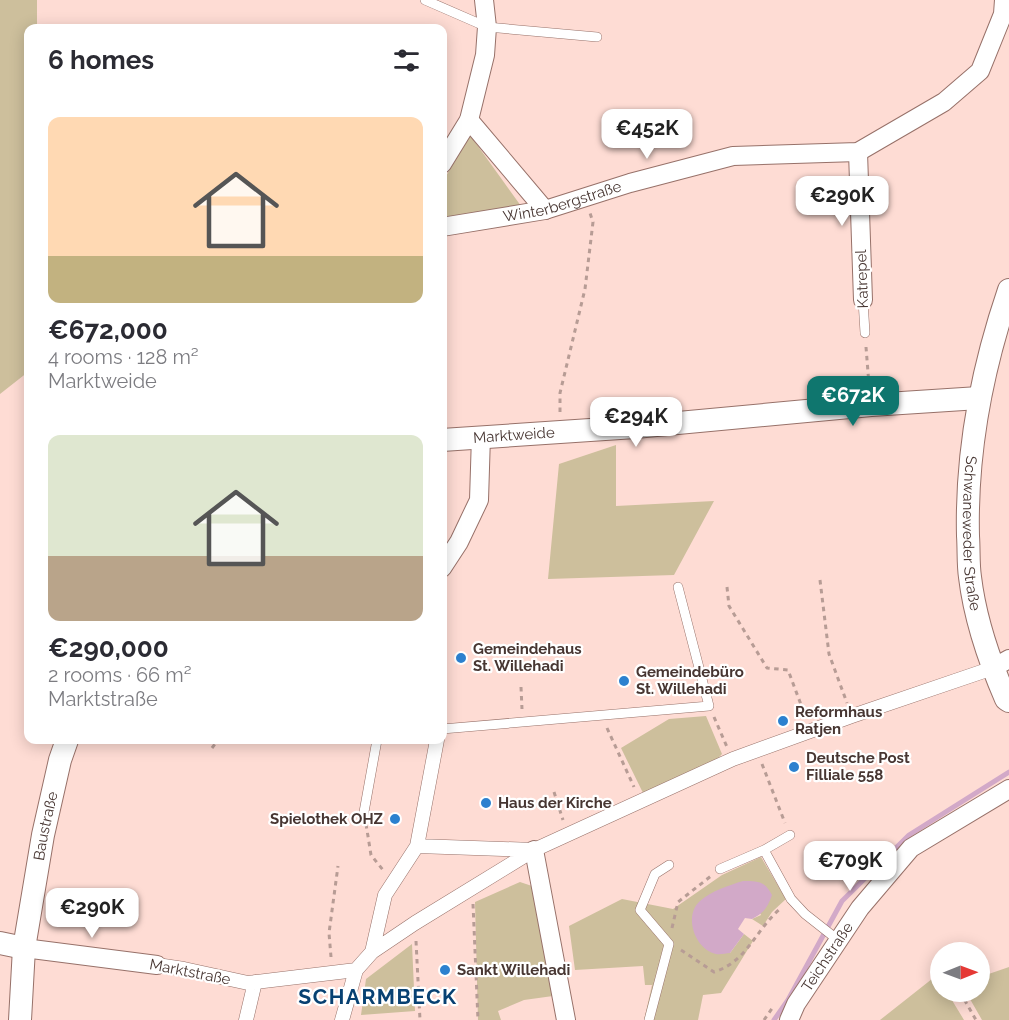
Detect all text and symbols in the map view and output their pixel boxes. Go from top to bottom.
icon: filters [390,44,423,77]
text: 6 homes [48,45,154,75]
pin: €452K [605,109,689,160]
text: €452K [615,116,679,140]
icon: home [182,156,290,264]
pin: €290K [800,176,884,227]
street label: Winterbergstraße [502,177,624,226]
text: €290K [810,183,874,207]
street label: Katrepel [852,248,872,309]
text: €672,000 [48,315,168,345]
text: 4 rooms · 128 m² [48,345,199,369]
text: Marktweide [48,369,157,393]
pin: €672K [811,376,895,427]
text: €672K [821,383,885,407]
pin: €294K [594,397,678,448]
text: €294K [604,404,668,428]
street label: Marktweide [472,423,555,447]
street label: Schwaneweder Straße [959,455,985,613]
icon: home [182,474,290,582]
text: €290,000 [48,633,169,663]
place label: Gemeindehaus St. Willehadi [473,640,582,675]
marker: Gemeindehaus St. Willehadi [454,651,468,665]
text: 2 rooms · 66 m² [48,663,191,687]
place label: Gemeindebüro St. Willehadi [636,663,744,698]
marker: Gemeindebüro St. Willehadi [617,674,631,688]
text: Marktstraße [48,687,158,711]
place label: Reformhaus Ratjen [795,703,882,738]
marker: Reformhaus Ratjen [776,714,790,728]
place label: Deutsche Post Filliale 558 [806,749,910,784]
marker: Deutsche Post Filliale 558 [787,760,801,774]
street label: Baustraße [30,790,62,862]
place label: Haus der Kirche [498,794,612,812]
marker: Haus der Kirche [479,796,493,810]
place label: Spielothek OHZ [270,810,383,828]
marker: Spielothek OHZ [388,812,402,826]
pin: €709K [808,841,892,892]
text: €709K [818,848,882,872]
pin: €290K [50,888,134,939]
text: €290K [60,895,124,919]
street label: Teichstraße [798,919,857,995]
north arrow [930,942,990,1002]
map controls [930,942,990,1002]
street label: Marktstraße [148,955,232,989]
place label: Sankt Willehadi [457,961,570,979]
marker: Sankt Willehadi [438,963,452,977]
district label: SCHARMBECK [298,984,458,1009]

